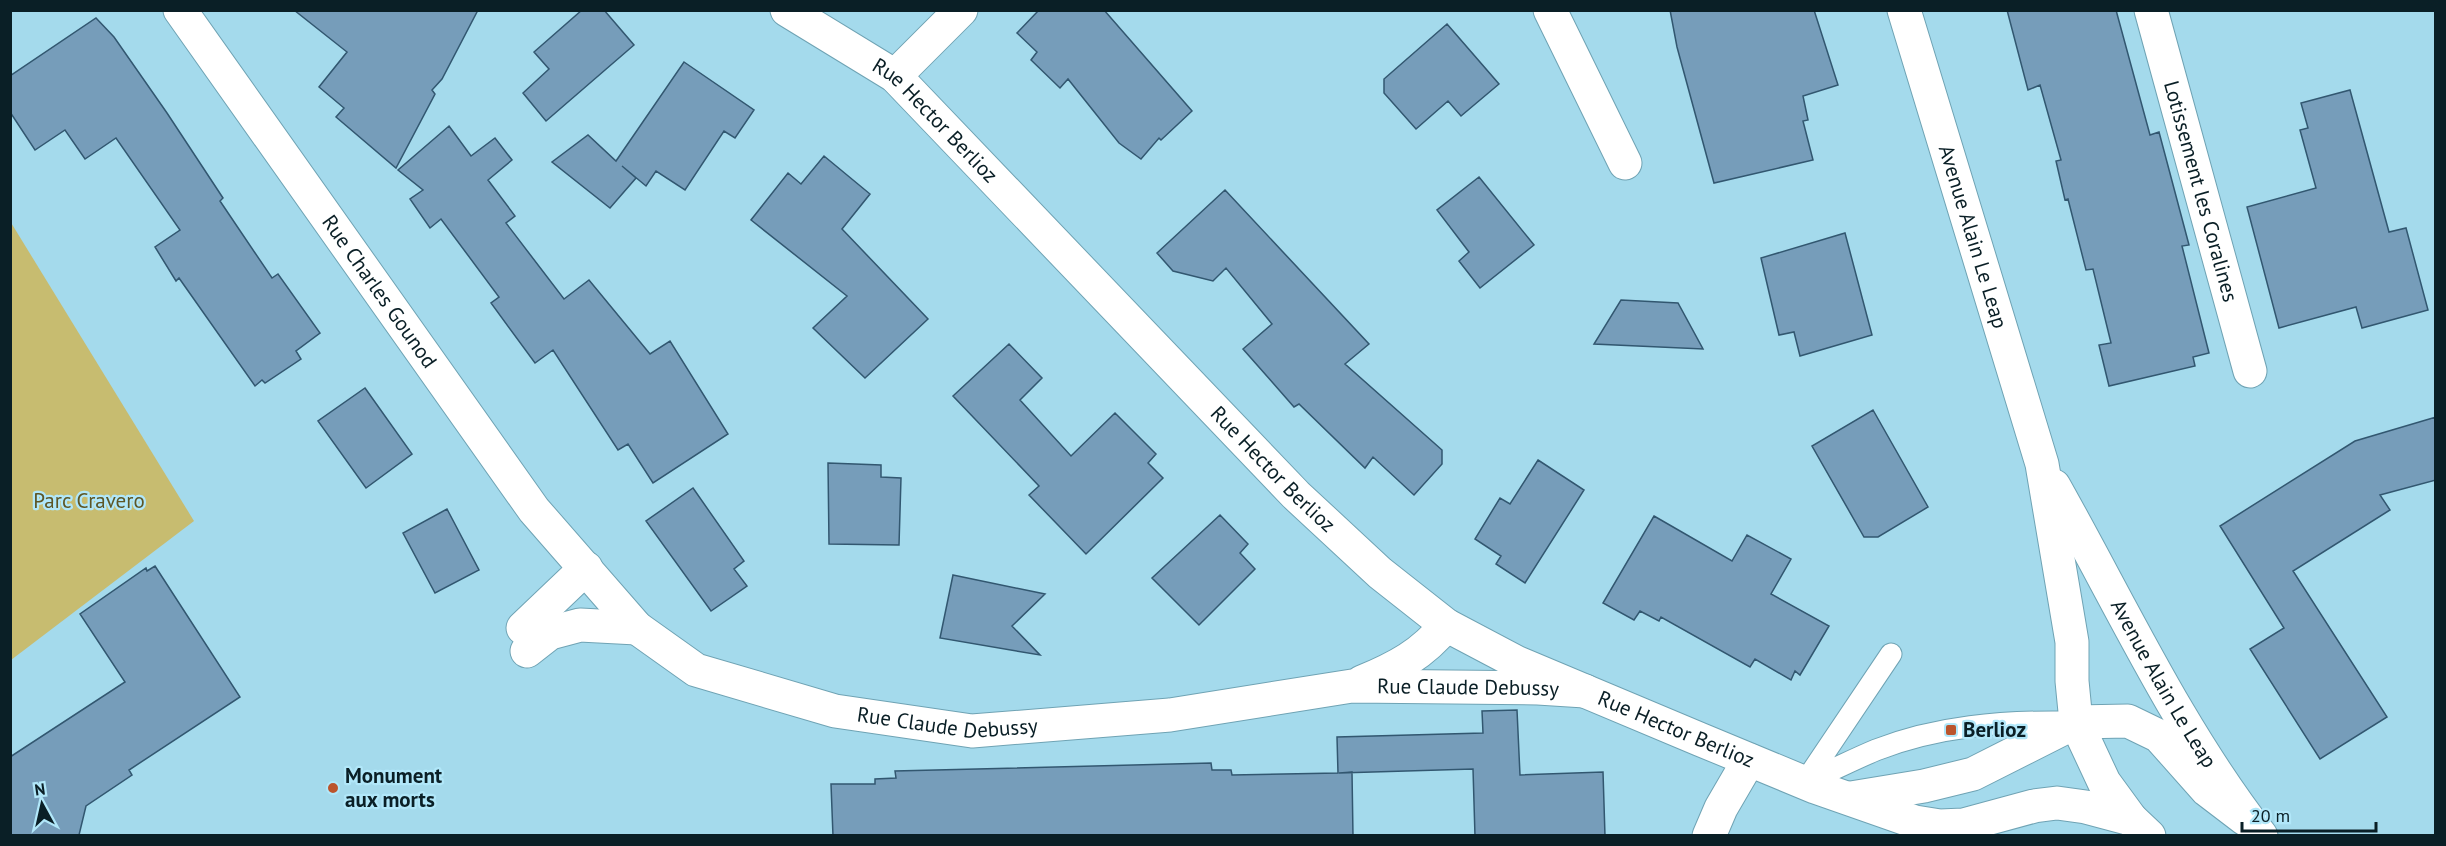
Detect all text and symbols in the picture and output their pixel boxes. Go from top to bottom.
street label: Rue Hector Berlioz [868,51,1004,188]
street label: Lotissement les Coralines [2158,78,2244,305]
street label: Avenue Alain Le Leap [1933,142,2014,332]
street label: Rue Charles Gounod [316,209,443,373]
street label: Rue Hector Berlioz [1205,400,1341,538]
park label: Parc Cravero [33,487,145,514]
street label: Avenue Alain Le Leap [2105,595,2223,773]
street label: Rue Claude Debussy [1377,672,1560,702]
street label: Rue Hector Berlioz [1594,684,1759,773]
street label: Rue Claude Debussy [855,700,1039,745]
place label: Berlioz [1963,716,2026,743]
marker: Berlioz [1944,723,1958,737]
place label: Monument aux morts [345,762,443,813]
north arrow [12,774,72,834]
text: N [33,779,47,800]
marker: Monument aux morts [326,781,340,795]
scale bar [2242,795,2376,833]
text: 20 m [2251,804,2290,827]

